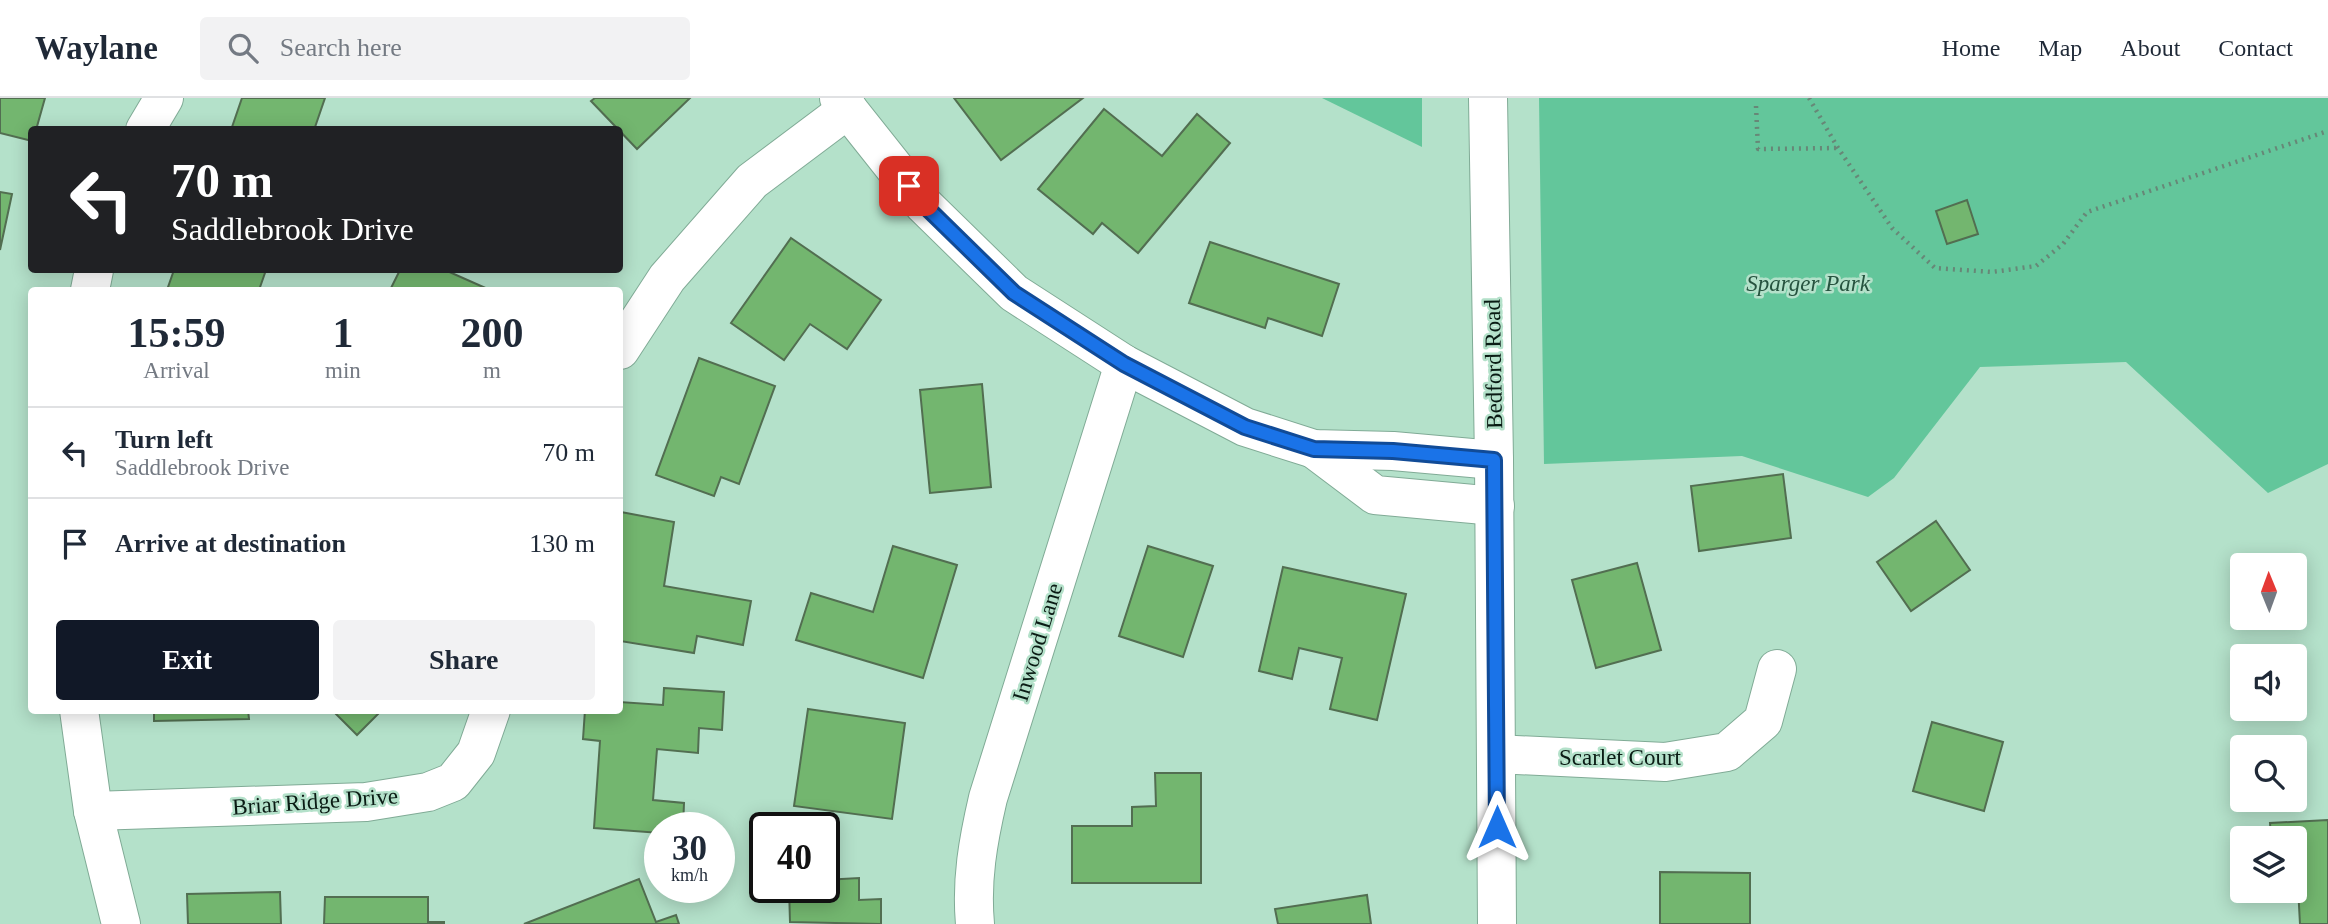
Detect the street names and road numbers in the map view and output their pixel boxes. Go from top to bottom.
street label: Bedford Road [1480,298,1507,429]
street label: Inwood Lane [1008,580,1067,704]
street label: Scarlet Court [1559,745,1682,770]
street label: Briar Ridge Drive [231,783,399,820]

